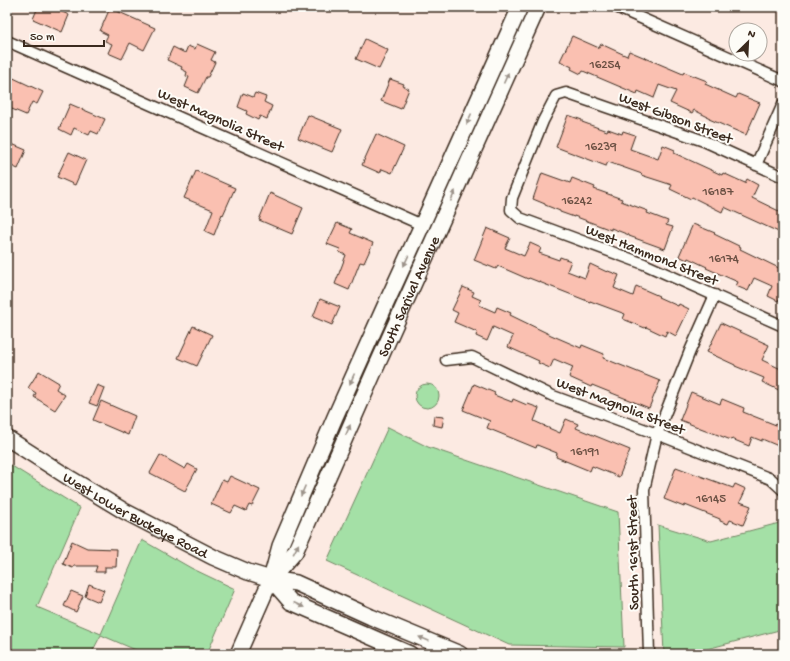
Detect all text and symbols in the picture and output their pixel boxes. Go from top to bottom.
scale bar [24,22,104,48]
north arrow [728,22,768,62]
text: N [746,28,757,42]
text: 50 m [30,31,55,45]
house number: 16254 [588,58,621,73]
one-way arrow [503,72,509,83]
street label: West Magnolia Street [154,85,288,158]
street label: West Gibson Street [616,89,736,149]
one-way arrow [466,114,472,125]
house number: 16239 [584,140,617,155]
house number: 16187 [702,185,735,200]
one-way arrow [450,191,456,202]
house number: 16242 [561,194,593,209]
street label: West Hammond Street [582,221,722,291]
street label: South Sarival Avenue [375,234,445,360]
house number: 16174 [708,252,739,267]
one-way arrow [403,255,409,266]
one-way arrow [349,373,355,384]
street label: West Magnolia Street [553,374,689,440]
one-way arrow [345,425,351,436]
house number: 16191 [570,445,599,460]
street label: West Lower Buckeye Road [59,469,211,564]
one-way arrow [300,485,306,497]
house number: 16145 [695,492,726,507]
street label: South 161st Street [624,494,644,610]
one-way arrow [292,543,299,555]
one-way arrow [294,603,306,609]
one-way arrow [419,636,430,642]

